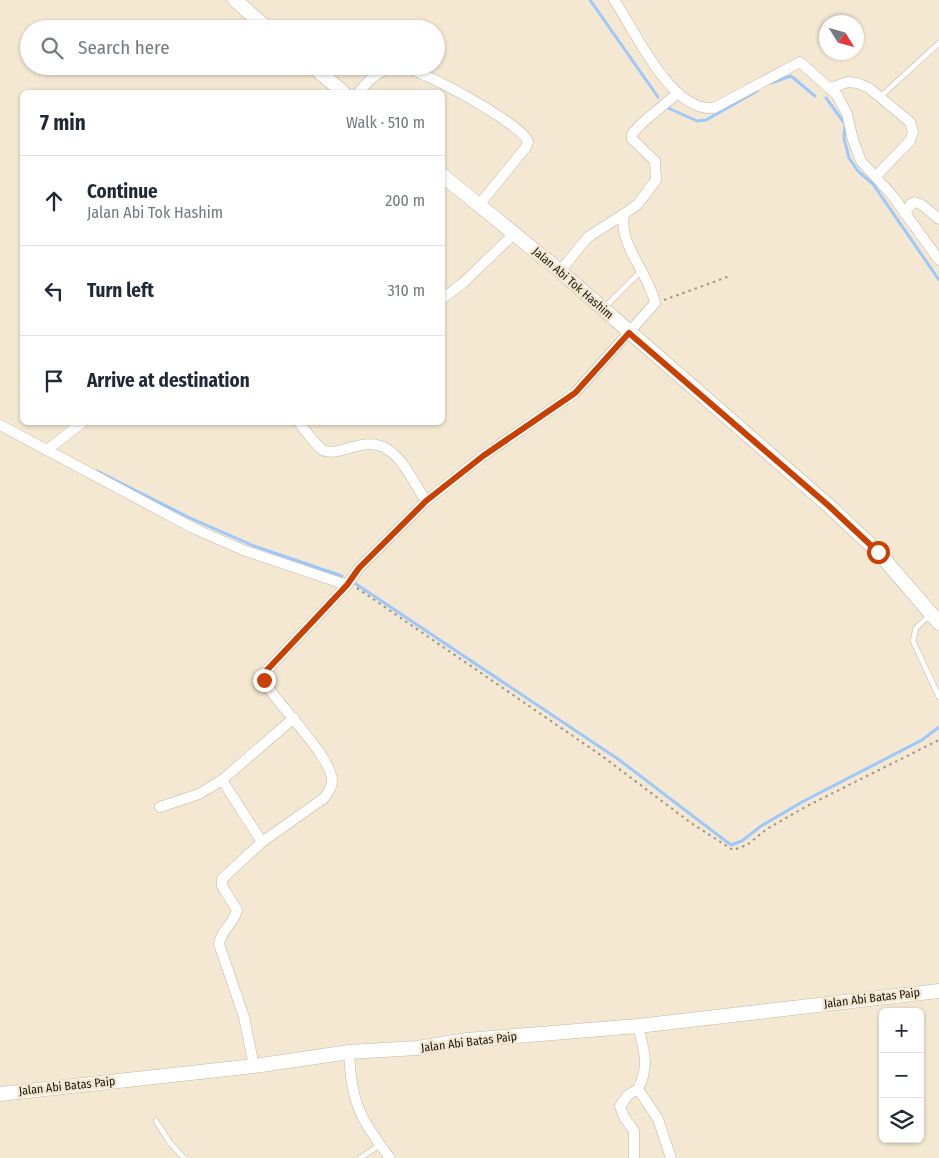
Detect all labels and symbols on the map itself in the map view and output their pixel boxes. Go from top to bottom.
north arrow [819,15,864,60]
street label: Jalan Abi Tok Hashim [530,244,616,322]
route start [867,541,890,564]
route end [253,669,276,692]
street label: Jalan Abi Batas Paip [823,985,921,1011]
street label: Jalan Abi Batas Paip [420,1029,518,1055]
street label: Jalan Abi Batas Paip [18,1074,116,1098]

